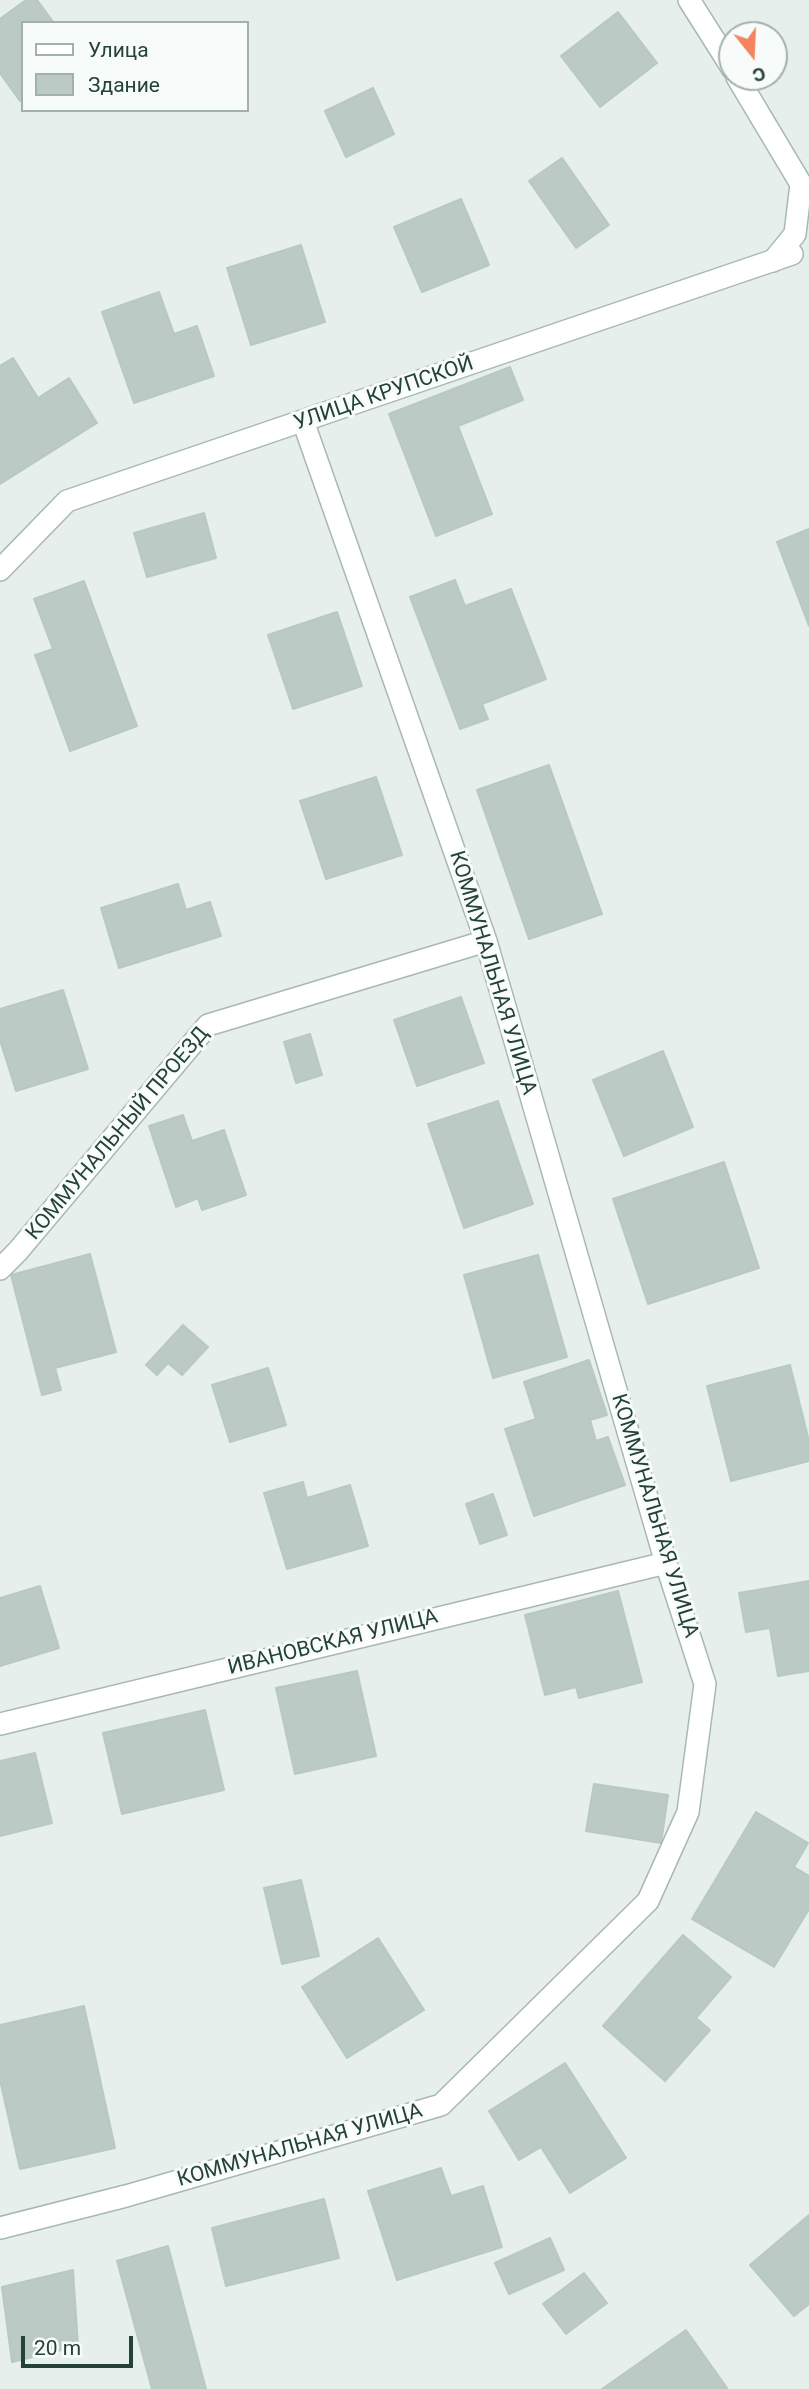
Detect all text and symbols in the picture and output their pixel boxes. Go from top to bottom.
legend [21,21,248,112]
north arrow [718,21,788,91]
text: Улица [88,38,149,62]
text: С [750,62,768,87]
text: Здание [88,73,160,97]
street label: УЛИЦА КРУПСКОЙ [291,351,477,437]
street label: КОММУНАЛЬНАЯ УЛИЦА [443,848,541,1098]
street label: КОММУНАЛЬНЫЙ ПРОЕЗД [21,1022,215,1246]
street label: КОММУНАЛЬНАЯ УЛИЦА [605,1391,703,1641]
street label: ИВАНОВСКАЯ УЛИЦА [225,1605,441,1681]
street label: КОММУНАЛЬНАЯ УЛИЦА [175,2099,425,2193]
scale bar [24,2322,136,2366]
text: 20 m [34,2336,81,2360]

